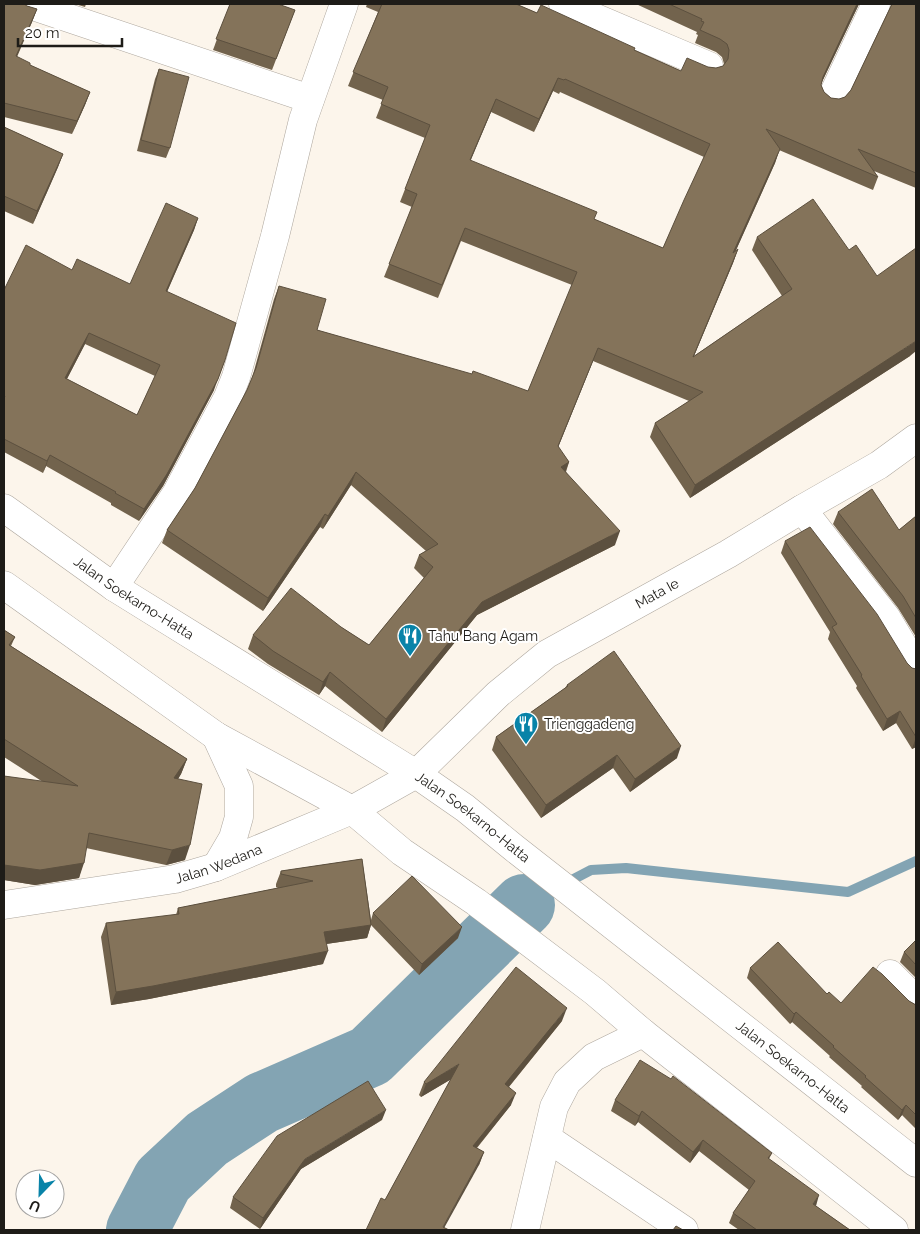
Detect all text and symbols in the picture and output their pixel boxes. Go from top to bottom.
scale bar [18,15,121,47]
text: 20 m [25,24,60,42]
street label: Jalan Soekarno-Hatta [71,553,197,642]
street label: Mata Ie [632,575,682,612]
restaurant icon: Tahu Bang Agam [397,623,423,657]
place label: Tahu Bang Agam [428,628,538,644]
restaurant icon: Trienggadeng [513,711,539,745]
place label: Trienggadeng [544,716,634,732]
street label: Jalan Soekarno-Hatta [413,768,533,866]
street label: Jalan Wedana [173,841,264,887]
street label: Jalan Soekarno-Hatta [733,1017,853,1116]
north arrow [15,1169,65,1219]
text: U [27,1197,43,1215]

